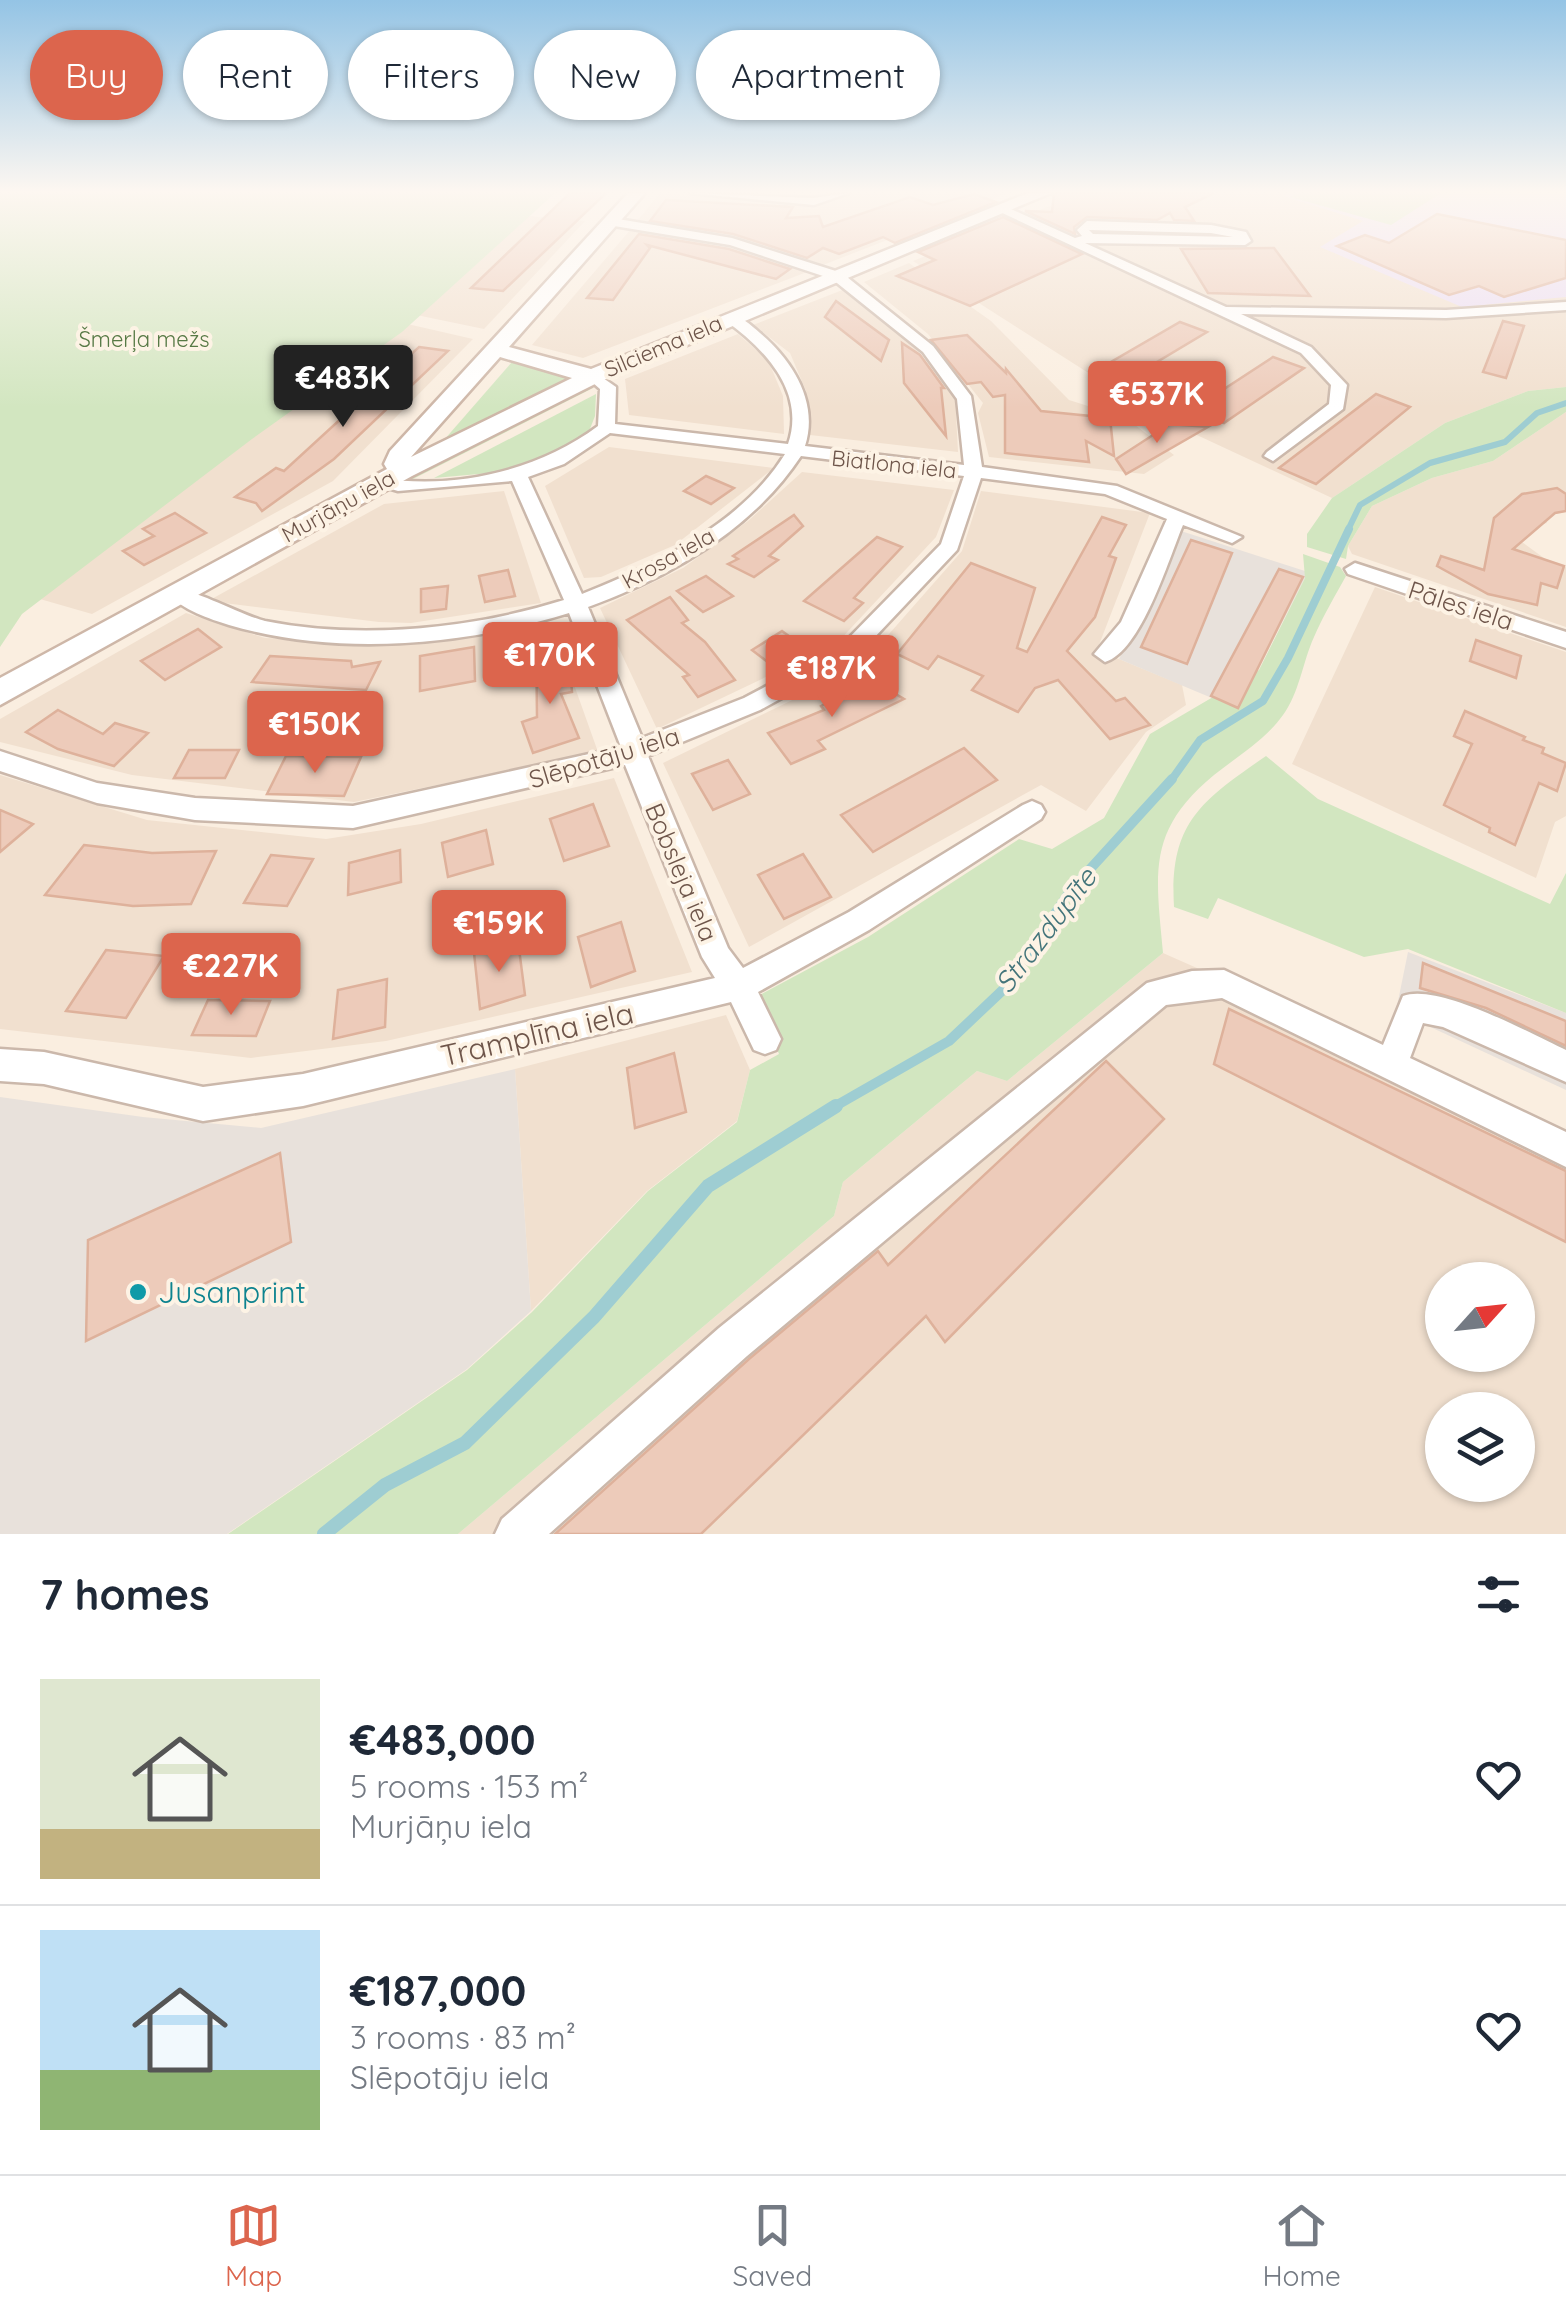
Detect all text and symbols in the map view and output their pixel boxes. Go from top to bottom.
chip: Buy [30,30,163,120]
chip: Rent [183,30,328,120]
chip: Filters [348,30,514,120]
chip: New [534,30,676,120]
chip: Apartment [696,30,940,120]
street label: Silciema iela [600,309,726,383]
park label: Šmerļa mežs [78,325,210,353]
pin: €483K [273,345,413,430]
text: €483K [296,357,390,397]
pin: €537K [1087,361,1227,446]
text: €537K [1110,373,1204,413]
street label: Biatlona iela [830,444,958,484]
street label: Murjāņu iela [277,463,399,549]
street label: Krosa iela [617,521,719,595]
street label: Pāles iela [1405,573,1517,637]
pin: €170K [480,622,620,707]
text: €170K [505,634,595,674]
pin: €187K [762,635,902,720]
text: €187K [788,647,876,687]
pin: €150K [245,691,385,776]
text: €150K [269,703,361,743]
street label: Slēpotāju iela [525,719,683,795]
street label: Bobsleja iela [639,798,725,946]
water label: Strazdupīte [987,860,1104,999]
pin: €159K [429,890,569,975]
text: €159K [454,902,544,942]
pin: €227K [161,933,301,1018]
text: €227K [183,945,279,985]
street label: Tramplīna iela [437,993,637,1075]
north arrow [1425,1262,1535,1372]
map controls [1425,1262,1535,1502]
place label: Jusanprint [158,1273,306,1311]
marker: Jusanprint [127,1281,149,1303]
button: layers [1425,1392,1535,1502]
icon: filters [1471,1567,1526,1622]
text: 7 homes [40,1568,209,1621]
text: €483,000 [350,1713,536,1766]
icon: home [120,1719,240,1839]
icon: heart [1471,1752,1526,1807]
text: 5 rooms · 153 m² [350,1766,588,1806]
text: Murjāņu iela [350,1806,532,1846]
text: €187,000 [350,1964,526,2017]
icon: home [120,1970,240,2090]
icon: heart [1471,2003,1526,2058]
text: 3 rooms · 83 m² [350,2017,576,2057]
text: Slēpotāju iela [350,2057,549,2097]
tab: Map [225,2198,282,2293]
tab: Saved [732,2198,812,2293]
tab: Home [1262,2198,1341,2293]

